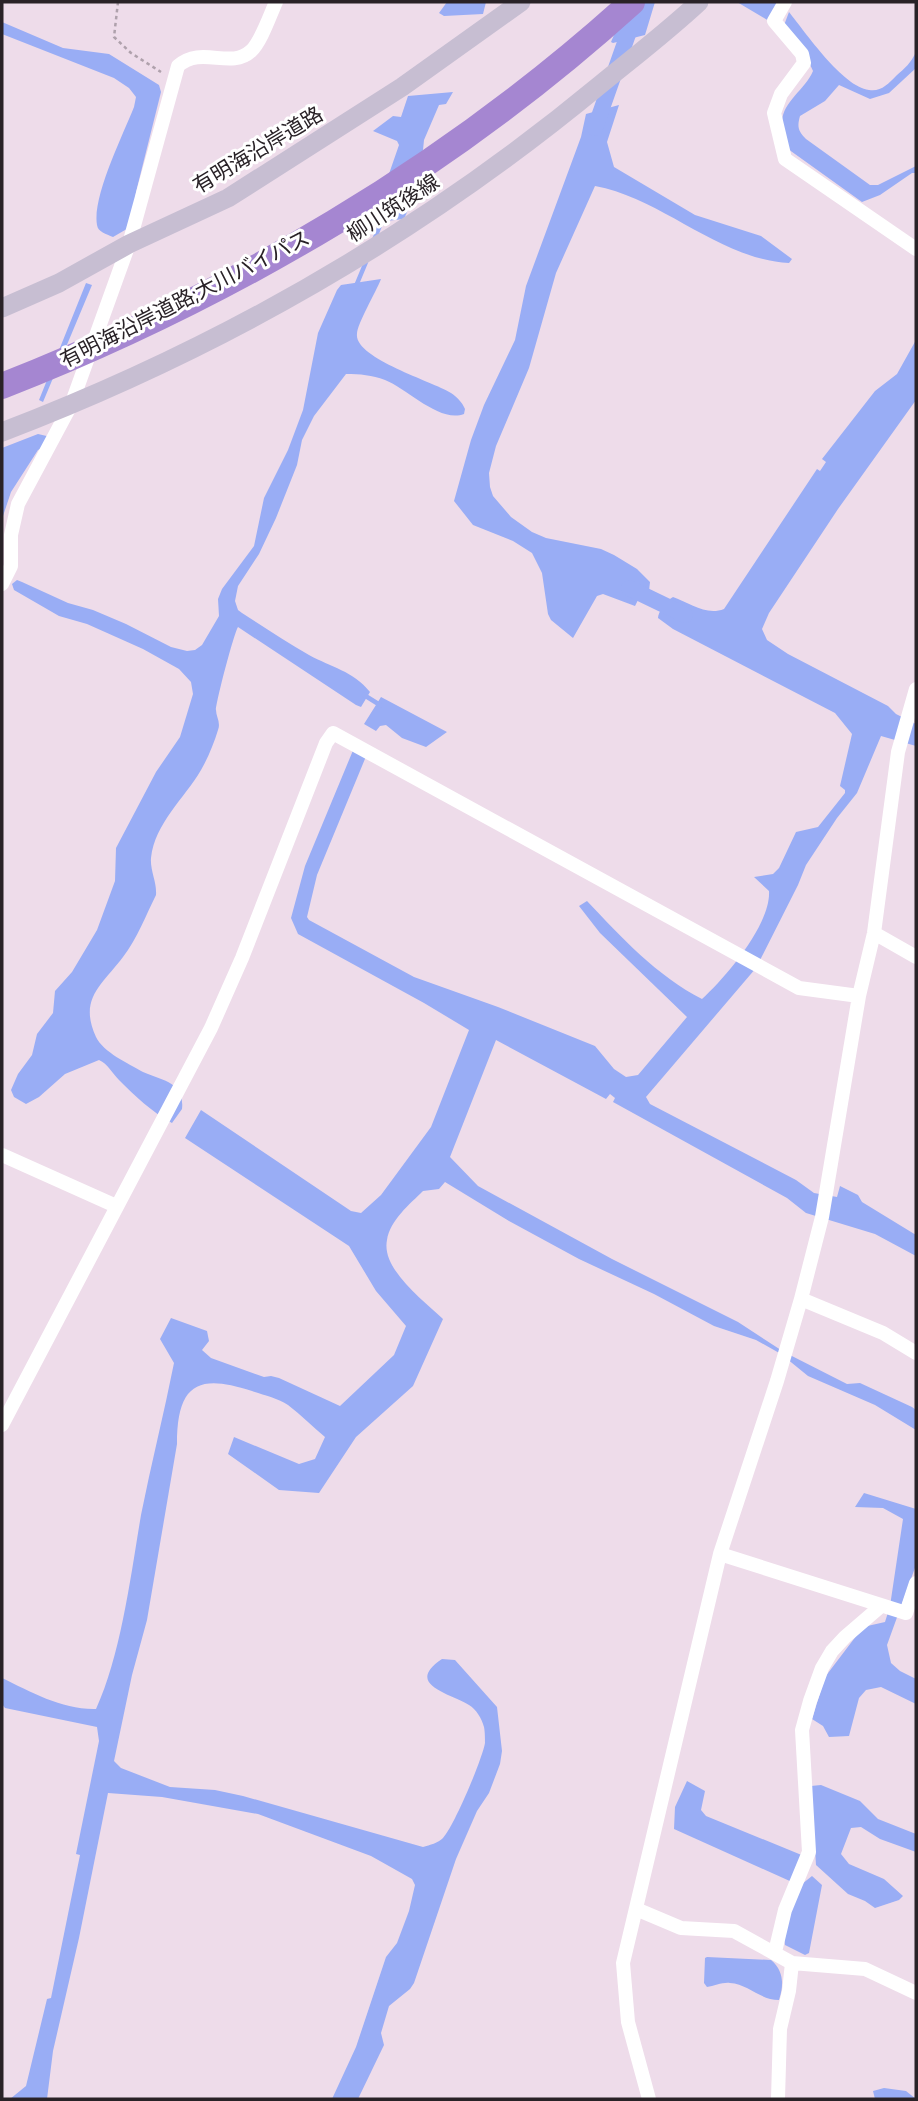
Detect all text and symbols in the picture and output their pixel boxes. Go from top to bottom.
street label: 有明海沿岸道路 [189,102,328,199]
street label: 柳川筑後線 [342,169,444,247]
street label: 有明海沿岸道路;大川バイパス [56,226,314,373]

